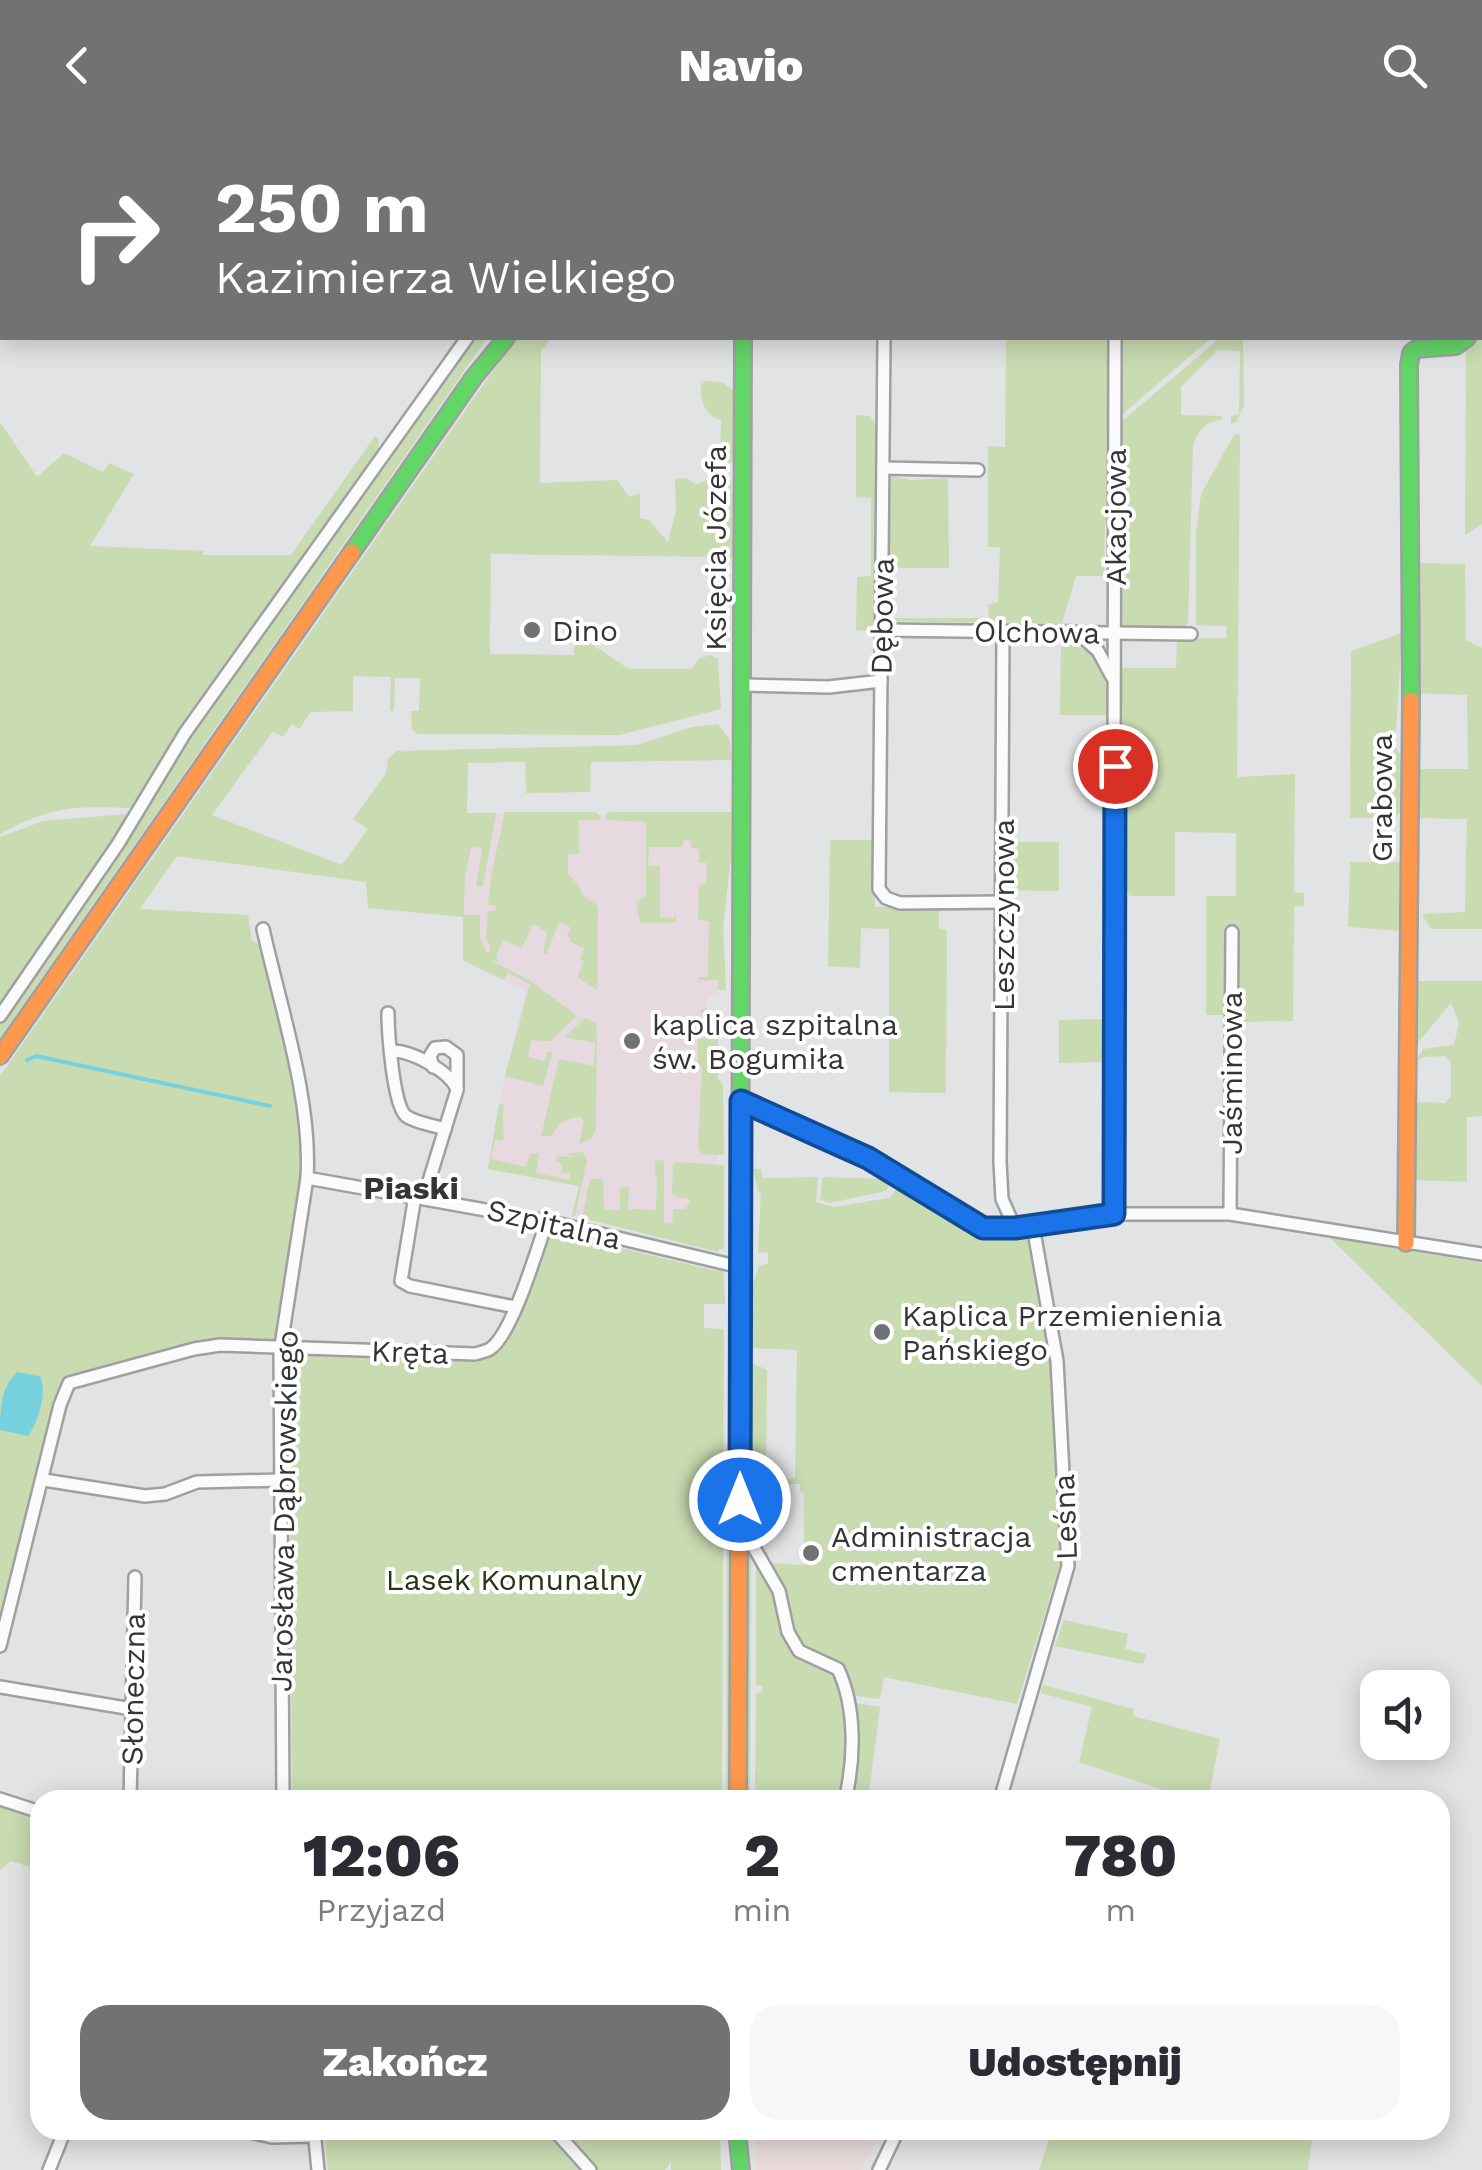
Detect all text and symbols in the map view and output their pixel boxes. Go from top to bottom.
icon: back [50,38,105,93]
icon: search [1377,38,1432,93]
text: Navio [679,39,803,92]
text: 250 m [215,167,429,249]
icon: right [50,170,180,300]
text: Kazimierza Wielkiego [215,251,677,304]
street label: Księcia Józefa [698,445,733,651]
street label: Akacjowa [1098,448,1133,586]
street label: Dębowa [863,557,901,675]
place label: Dino [552,613,618,648]
street label: Olchowa [974,613,1100,651]
marker: Dino [521,619,543,641]
pin [1073,724,1158,809]
street label: Grabowa [1364,734,1399,862]
icon: arrive [1088,739,1143,794]
street label: Leszczynowa [986,819,1021,1011]
street label: Jaśminowa [1214,991,1249,1155]
place label: kaplica szpitalna św. Bogumiła [652,1007,898,1076]
marker: kaplica szpitalna św. Bogumiła [621,1030,643,1052]
district label: Piaski [363,1169,459,1207]
street label: Szpitalna [484,1192,624,1256]
place label: Kaplica Przemienienia Pańskiego [902,1298,1222,1367]
marker: Kaplica Przemienienia Pańskiego [871,1321,893,1343]
street label: Jarosława Dąbrowskiego [263,1330,305,1692]
street label: Kręta [370,1333,450,1371]
position arrow [688,1448,792,1552]
street label: Leśna [1046,1473,1084,1561]
place label: Administracja cmentarza [831,1519,1031,1588]
marker: Administracja cmentarza [800,1542,822,1564]
park label: Lasek Komunalny [386,1562,643,1597]
street label: Słoneczna [114,1612,152,1766]
map controls [1360,1670,1450,1760]
button: sound [1360,1670,1450,1760]
text: 12:06 [303,1820,460,1891]
text: 2 [744,1820,780,1891]
text: 780 [1064,1820,1177,1891]
text: Przyjazd [316,1891,446,1929]
text: min [733,1891,791,1929]
text: m [1105,1891,1136,1929]
button: Zakończ [80,2005,730,2120]
button: Udostępnij [750,2005,1400,2120]

